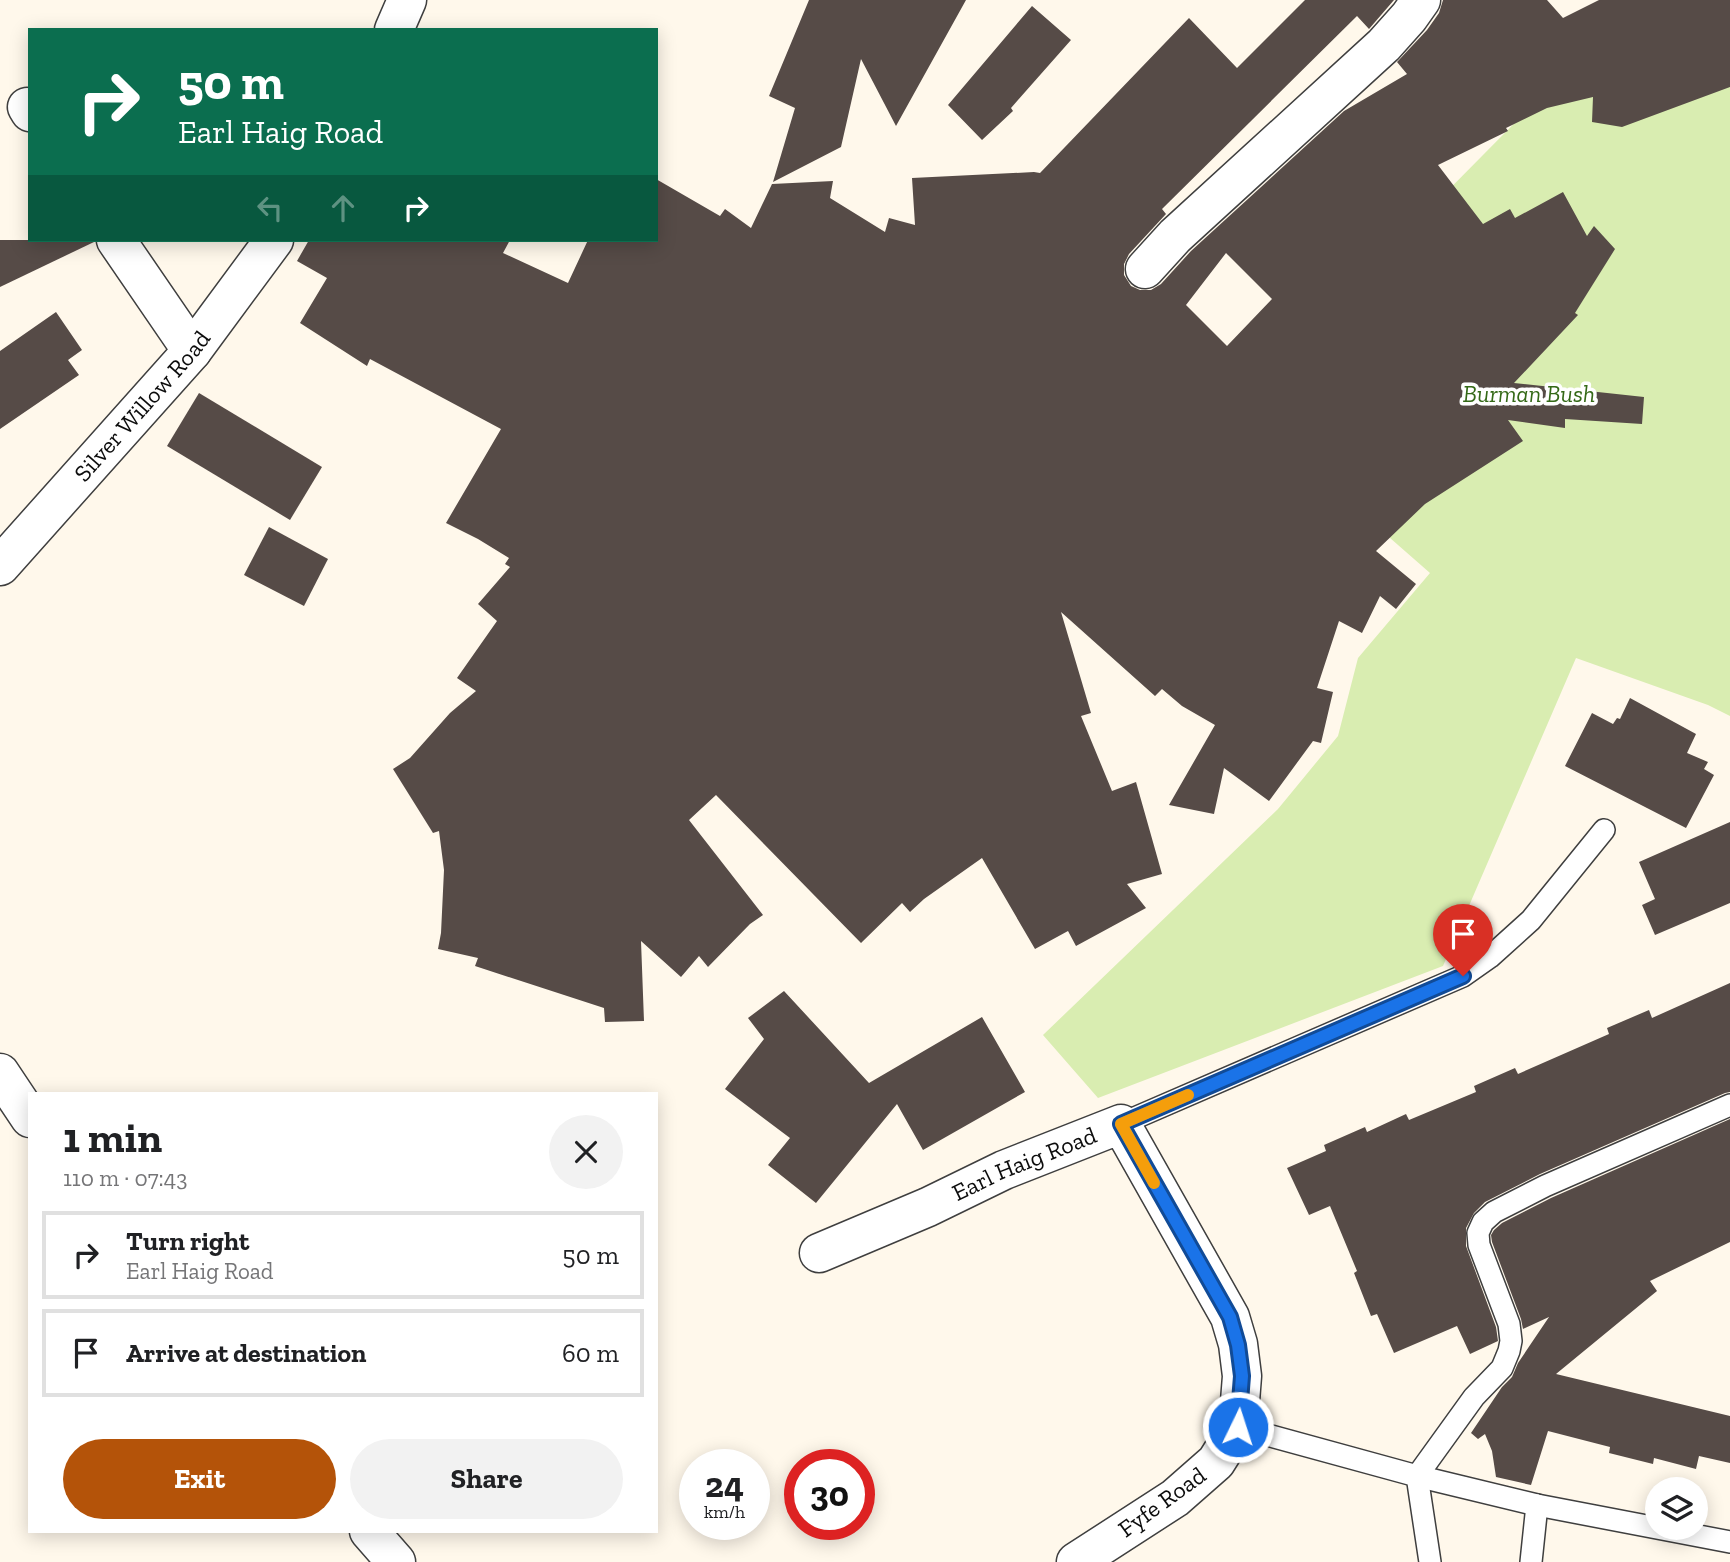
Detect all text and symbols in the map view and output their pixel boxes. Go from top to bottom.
text: 50 m [178,53,284,112]
icon: right [63,56,154,147]
text: Earl Haig Road [178,113,383,151]
icon: left [251,189,289,227]
icon: ahead [324,189,362,227]
icon: right [397,189,435,227]
street label: Silver Willow Road [68,325,216,487]
park label: Burman Bush [1463,379,1595,408]
pin [1433,904,1493,976]
icon: arrive [1444,915,1482,953]
text: 1 min [63,1112,162,1163]
button: close [549,1115,623,1189]
street label: Earl Haig Road [947,1120,1100,1207]
text: 110 m · 07:43 [63,1164,187,1192]
text: Turn right [126,1225,249,1257]
icon: right [67,1236,105,1274]
text: 50 m [562,1239,619,1271]
text: Earl Haig Road [126,1257,273,1285]
icon: arrive [67,1334,105,1372]
text: Arrive at destination [126,1337,366,1369]
text: 60 m [562,1337,619,1369]
position arrow [1201,1390,1275,1464]
button: Exit [63,1439,336,1519]
button: Share [350,1439,623,1519]
speed limit sign: 30 [784,1449,875,1540]
street label: Fyfe Road [1112,1460,1211,1543]
text: 24 [705,1464,744,1506]
map controls [1645,1477,1708,1540]
button: layers [1645,1477,1708,1540]
text: km/h [704,1501,745,1523]

